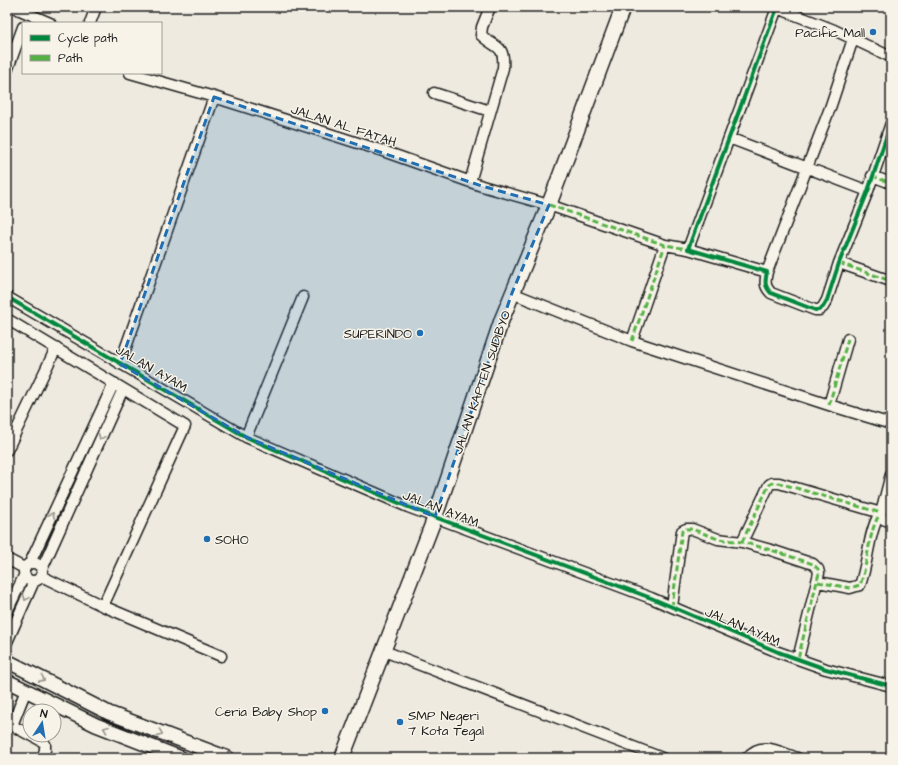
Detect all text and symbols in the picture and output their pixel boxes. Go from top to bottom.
legend [22,22,162,74]
place label: Pacific Mall [795,24,865,42]
marker: Pacific Mall [868,27,878,37]
text: Cycle path [58,30,117,48]
text: Path [58,50,83,67]
street label: JALAN AL FATAH [289,100,399,152]
street label: JALAN KAPTEN SUDIBYO [449,308,515,456]
place label: SUPERINDO [344,325,412,343]
marker: SUPERINDO [415,328,425,338]
street label: JALAN AYAM [112,341,191,397]
one-way arrow [98,433,106,441]
street label: JALAN AYAM [400,486,482,532]
one-way arrow [47,512,55,519]
place label: SOHO [215,531,249,549]
marker: SOHO [202,534,212,544]
one-way arrow [23,595,31,602]
street label: JALAN AYAM [702,603,783,651]
one-way arrow [38,674,45,682]
north arrow [22,703,62,743]
place label: Ceria Baby Shop [215,703,317,722]
text: N [39,706,49,722]
marker: Ceria Baby Shop [320,706,330,716]
place label: SMP Negeri 7 Kota Tegal [408,707,484,741]
marker: SMP Negeri 7 Kota Tegal [395,717,405,727]
one-way arrow [102,725,109,733]
one-way arrow [157,728,164,736]

